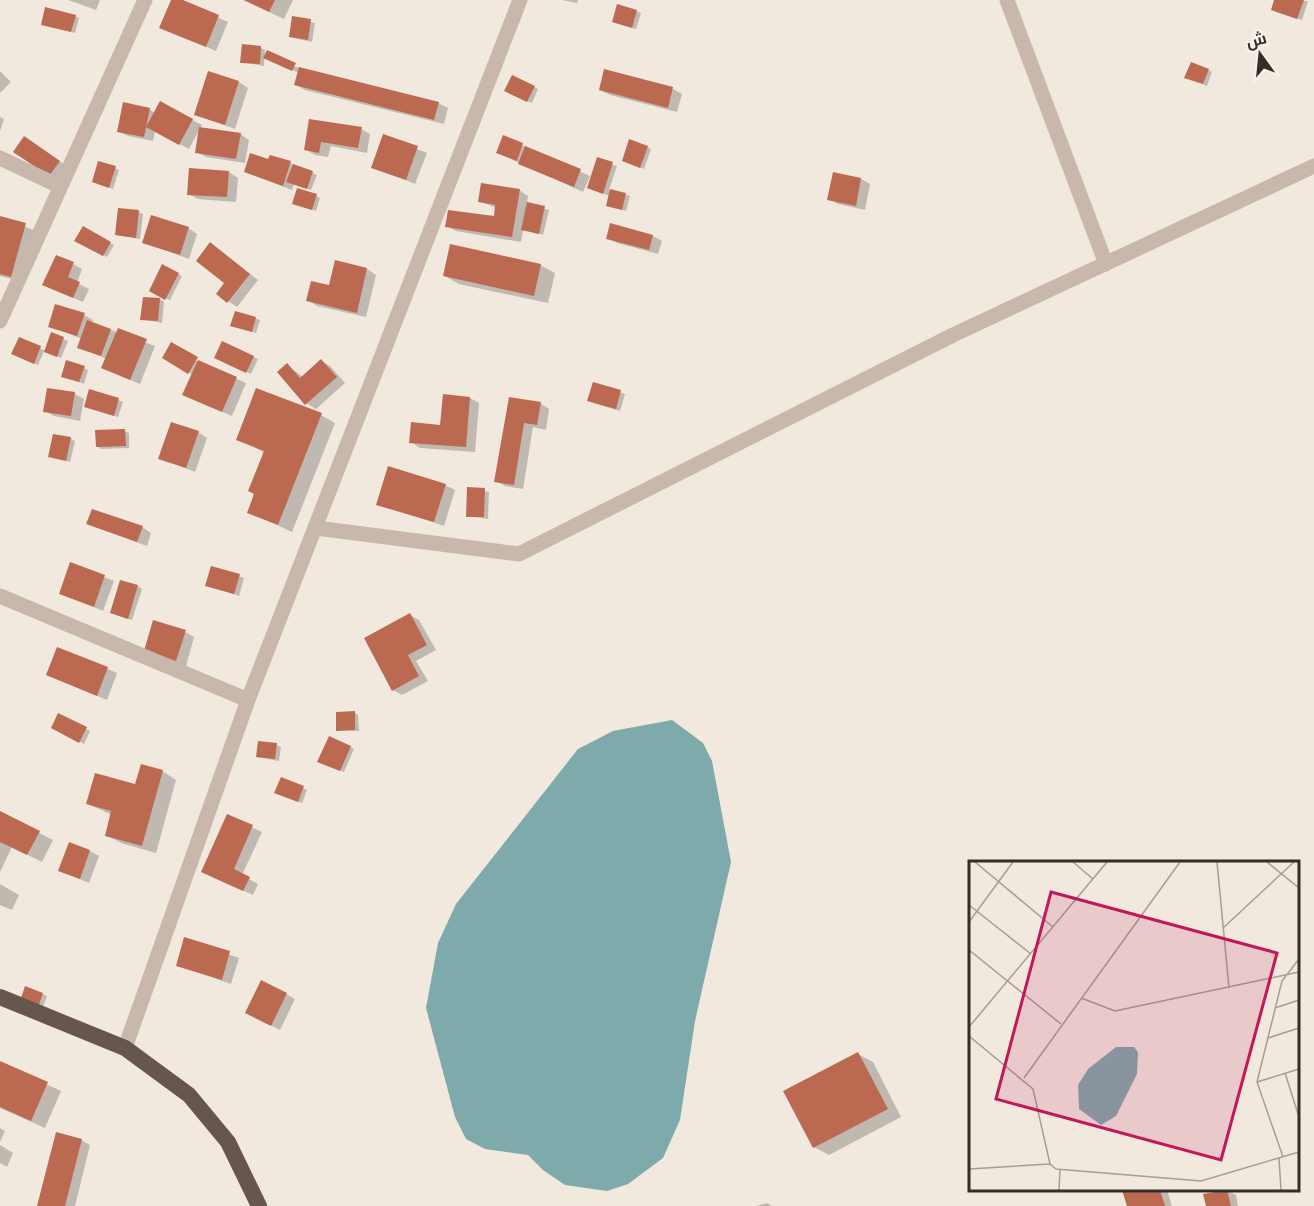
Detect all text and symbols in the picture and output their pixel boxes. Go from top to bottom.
north arrow [1230,24,1290,84]
text: ش [1244,27,1269,52]
inset map [969,861,1299,1191]

